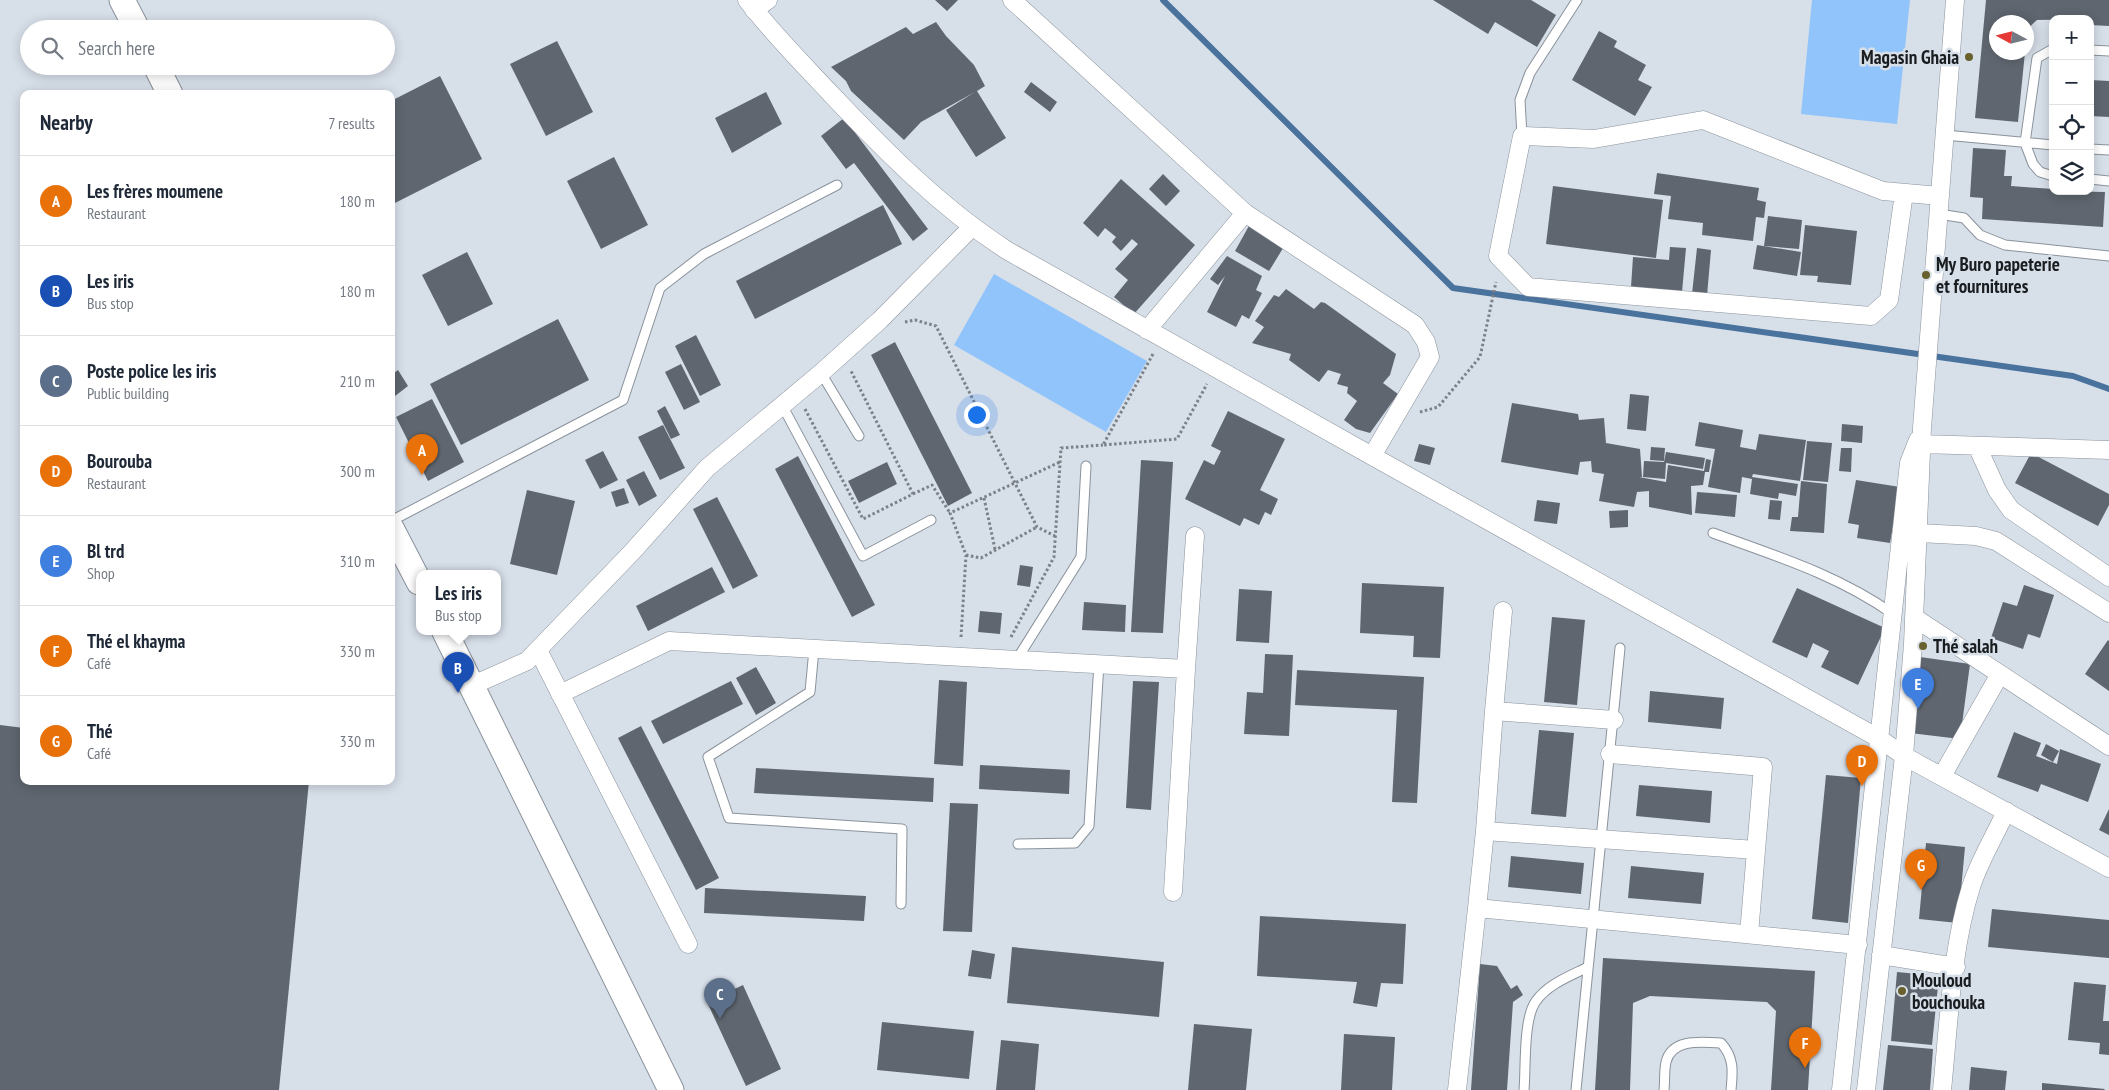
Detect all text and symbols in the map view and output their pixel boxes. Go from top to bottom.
north arrow [1989,15,2034,60]
map controls [2049,15,2094,195]
button: + [2049,15,2094,60]
search box [20,20,395,75]
icon: search [38,34,66,62]
text: Search here [78,36,155,60]
place label: Magasin Ghaia [1861,45,1959,69]
marker: Magasin Ghaia [1963,51,1975,63]
button: − [2049,60,2094,105]
button: locate [2049,105,2094,150]
text: Nearby [40,109,93,136]
text: 7 results [328,113,375,133]
button: layers [2049,150,2094,195]
text: Les frères moumene [87,179,223,203]
text: A [52,191,60,211]
text: 180 m [340,191,375,211]
text: Restaurant [87,203,146,223]
place label: My Buro papeterie et fournitures [1936,252,2060,298]
text: Les iris [87,269,134,293]
marker: My Buro papeterie et fournitures [1920,269,1932,281]
text: B [52,281,60,301]
text: 180 m [340,281,375,301]
text: Bus stop [87,293,134,313]
text: Poste police les iris [87,359,217,383]
text: C [52,371,60,391]
text: 210 m [340,371,375,391]
text: Public building [87,383,169,403]
your location [964,402,990,428]
pin: A [406,434,438,475]
text: Bourouba [87,449,152,473]
text: D [52,461,60,481]
text: 300 m [340,461,375,481]
text: Restaurant [87,473,146,493]
text: Bl trd [87,539,124,563]
text: E [53,551,59,571]
text: 310 m [340,551,375,571]
text: Shop [87,563,115,583]
popup [416,570,501,635]
text: Les iris [435,581,482,605]
text: Bus stop [435,605,482,625]
text: Thé el khayma [87,629,185,653]
place label: Thé salah [1933,634,1998,658]
marker: Thé salah [1917,640,1929,652]
text: F [53,641,59,661]
text: 330 m [340,641,375,661]
pin: B [442,652,474,693]
text: Café [87,653,111,673]
pin: E [1902,668,1934,709]
text: Thé [87,719,113,743]
text: G [52,731,60,751]
text: 330 m [340,731,375,751]
text: Café [87,743,111,763]
pin: D [1846,745,1878,786]
pin: G [1905,849,1937,890]
place label: Mouloud bouchouka [1912,968,1985,1014]
pin: C [704,978,736,1019]
marker: Mouloud bouchouka [1896,985,1908,997]
pin: F [1789,1027,1821,1068]

